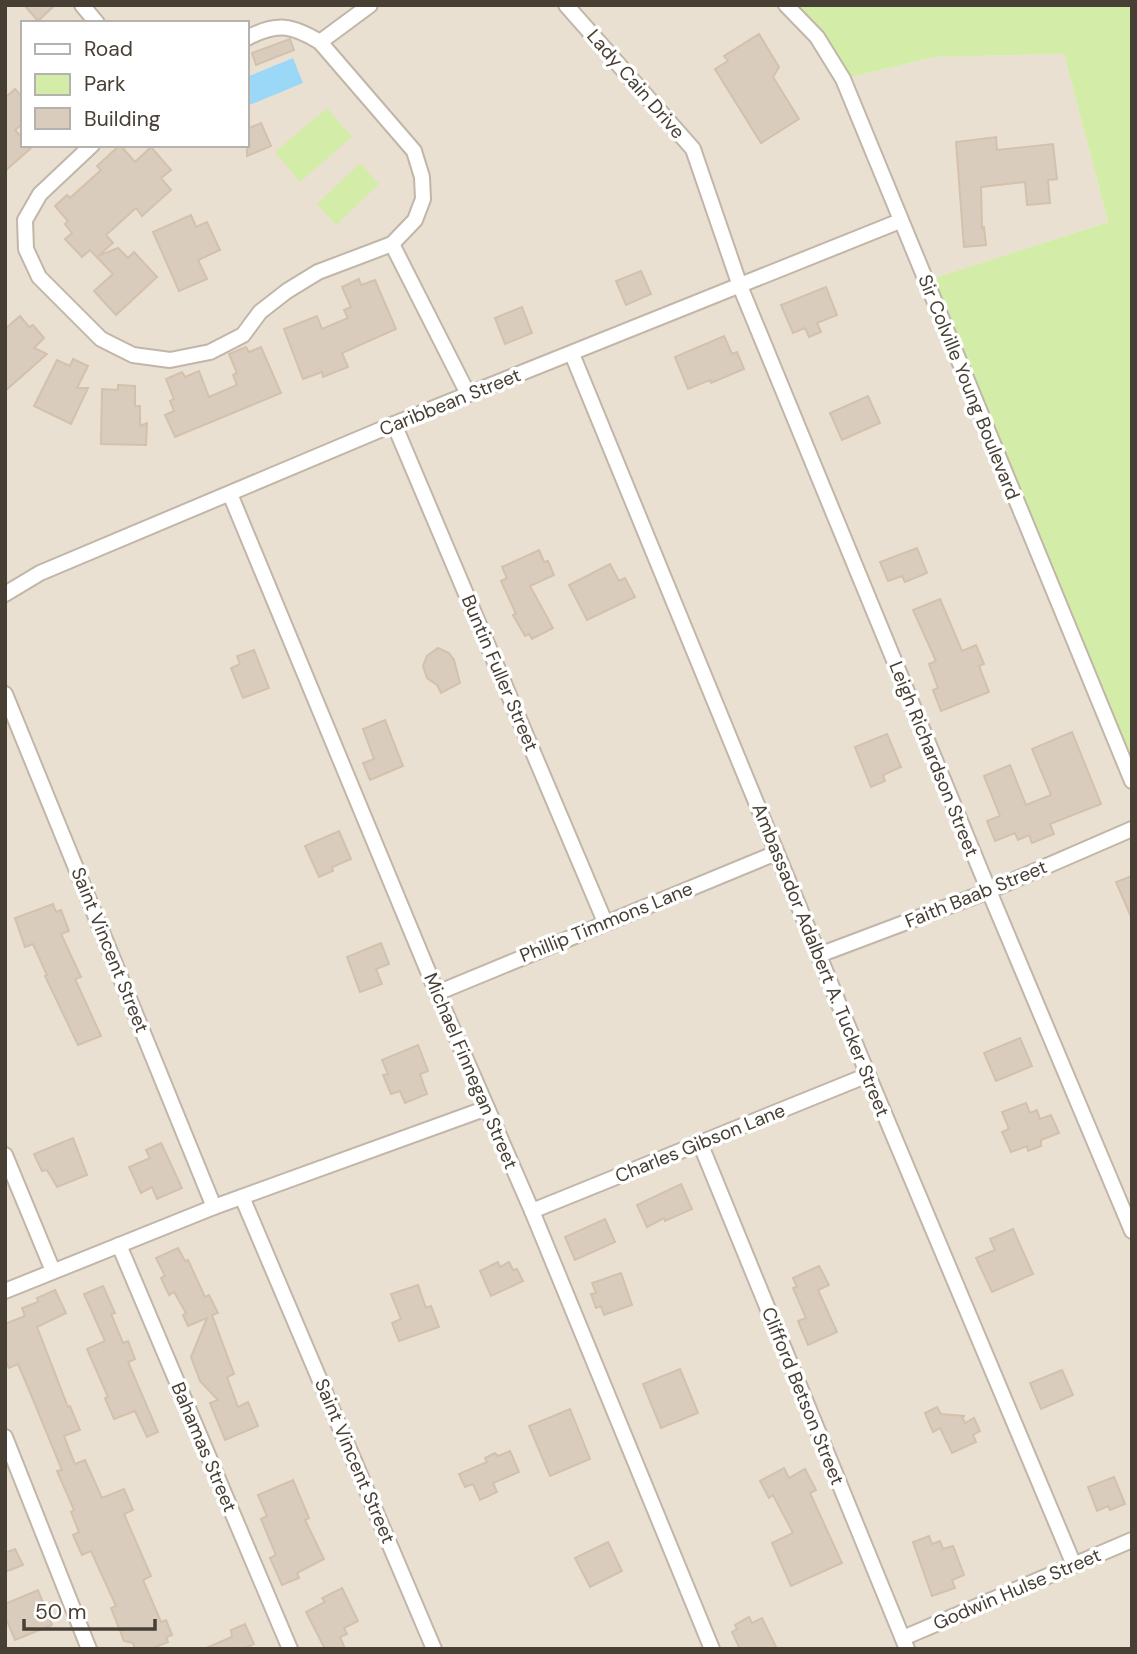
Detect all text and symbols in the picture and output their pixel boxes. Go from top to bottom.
legend [21,21,248,147]
street label: Lady Cain Drive [582,24,690,144]
text: Road [84,35,133,63]
text: Park [84,70,126,98]
text: Building [84,105,161,133]
street label: Sir Colville Young Boulevard [912,271,1026,503]
street label: Caribbean Street [376,362,524,442]
street label: Buntin Fuller Street [456,591,544,755]
street label: Leigh Richardson Street [883,658,985,860]
street label: Ambassador Adalbert A. Tucker Street [747,800,895,1120]
street label: Faith Baab Street [901,854,1051,934]
street label: Saint Vincent Street [65,864,155,1036]
street label: Phillip Timmons Lane [516,876,696,968]
street label: Michael Finnegan Street [418,969,524,1173]
street label: Charles Gibson Lane [611,1097,789,1189]
street label: Clifford Betson Street [756,1303,850,1489]
street label: Saint Vincent Street [309,1375,401,1547]
street label: Bahamas Street [165,1378,243,1516]
street label: Godwin Hulse Street [929,1542,1105,1636]
scale bar [24,1588,156,1632]
text: 50 m [35,1598,86,1626]

